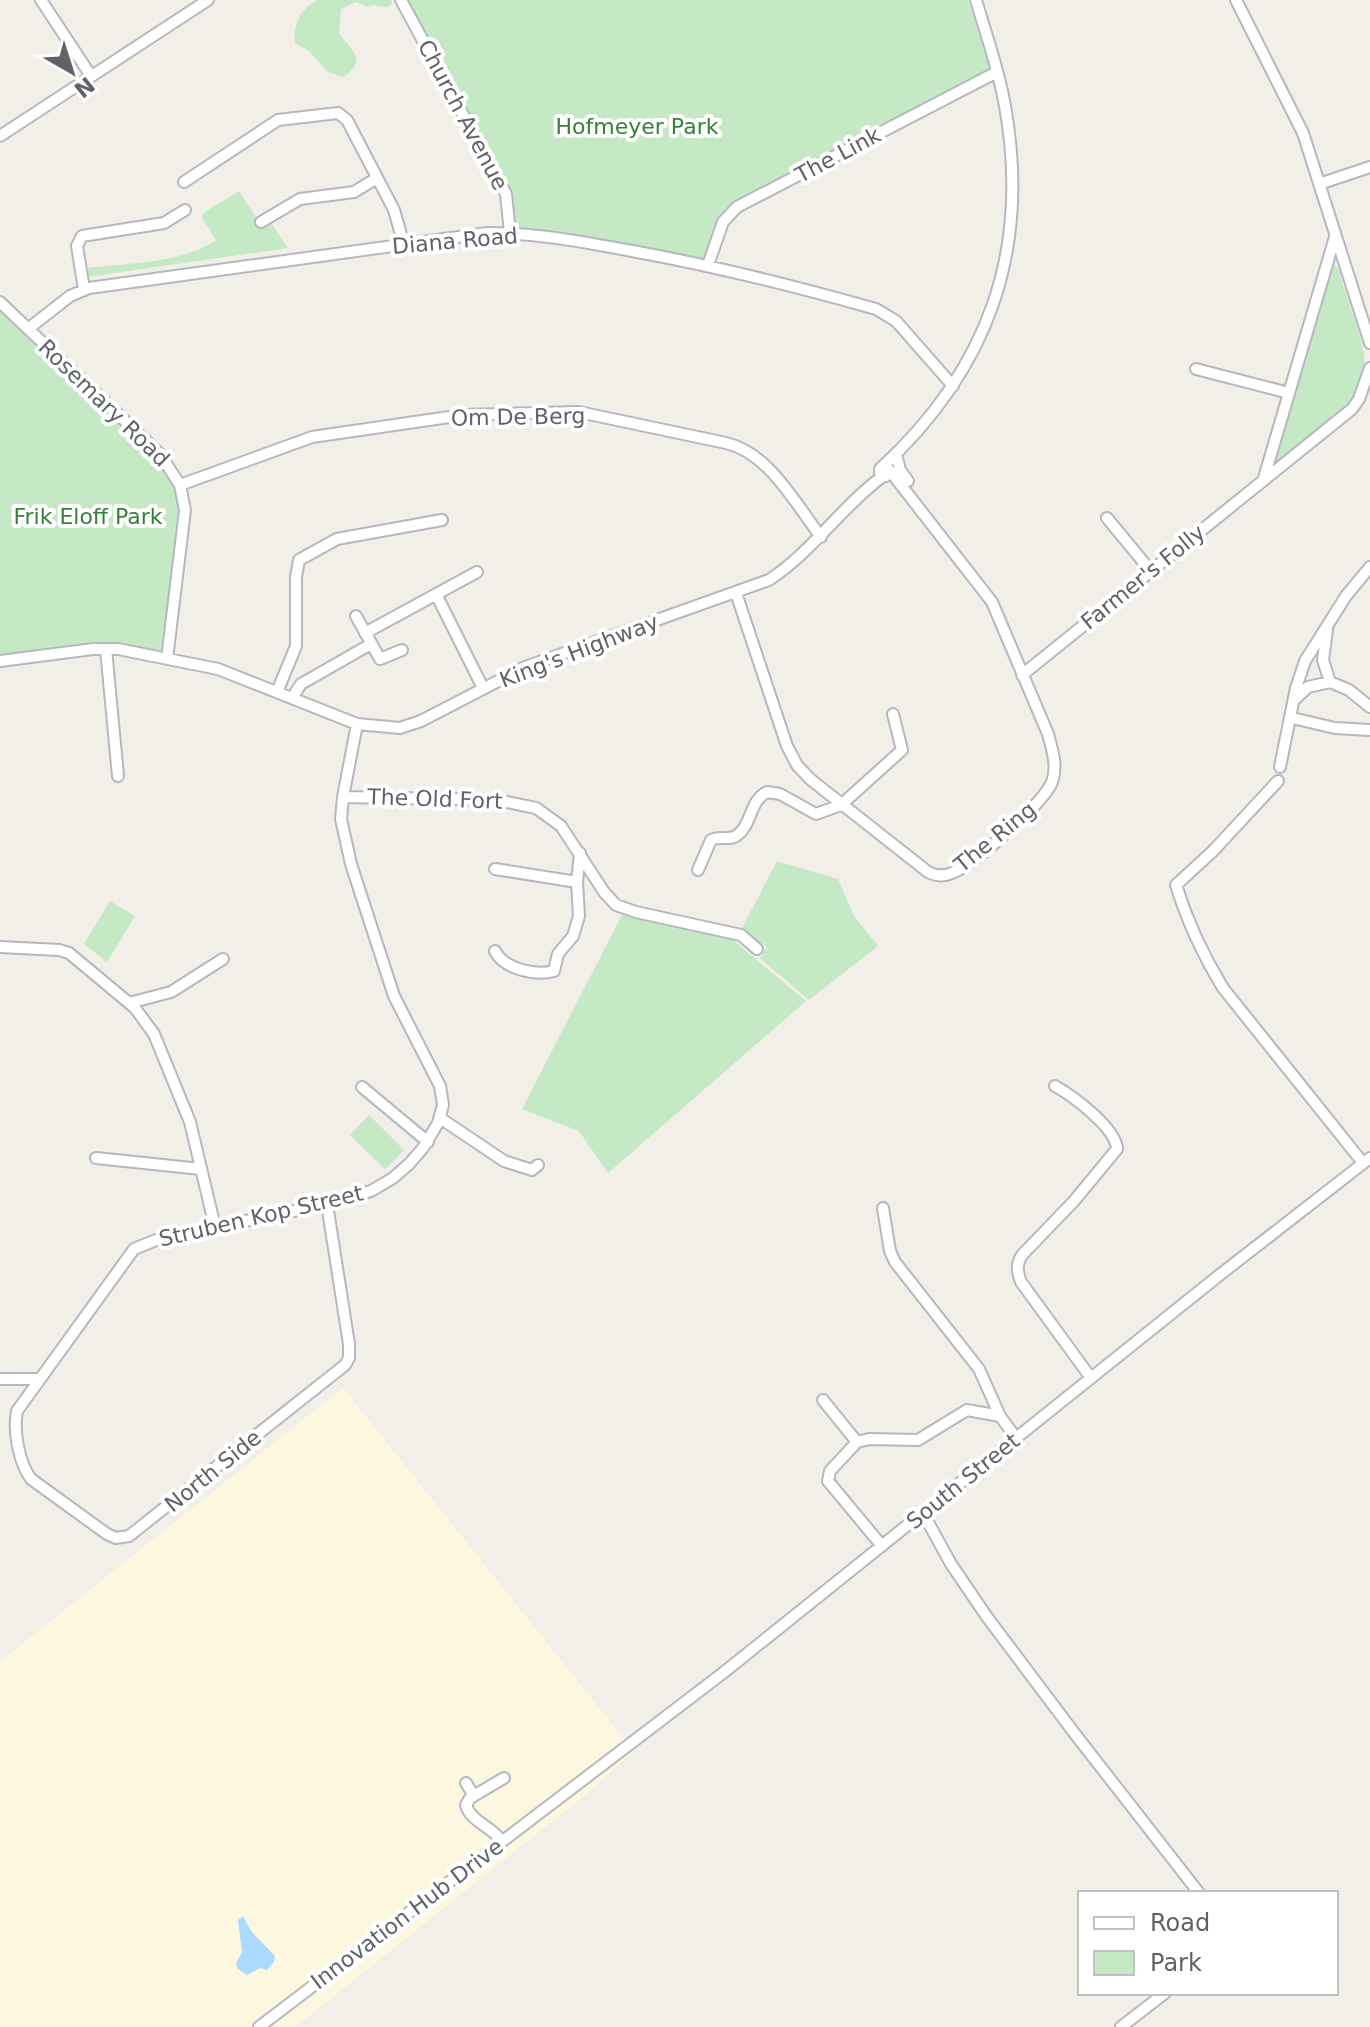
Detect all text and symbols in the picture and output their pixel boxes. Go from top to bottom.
north arrow [32,32,112,112]
street label: Church Avenue [413,36,513,194]
text: N [69,72,99,103]
park label: Hofmeyer Park [556,114,719,139]
street label: The Link [790,122,885,188]
street label: Diana Road [391,223,519,259]
street label: Rosemary Road [33,334,175,472]
street label: Om De Berg [451,403,585,431]
park label: Frik Eloff Park [13,504,163,529]
street label: Farmer's Folly [1076,519,1210,635]
street label: King's Highway [496,609,662,693]
street label: The Old Fort [366,784,503,814]
street label: The Ring [949,797,1041,878]
street label: Struben Kop Street [157,1180,366,1252]
street label: North Side [160,1425,266,1517]
street label: South Street [902,1428,1025,1534]
street label: Innovation Hub Drive [306,1834,508,1994]
legend [1078,1891,1338,1995]
text: Road [1150,1909,1210,1937]
text: Park [1150,1949,1202,1977]

